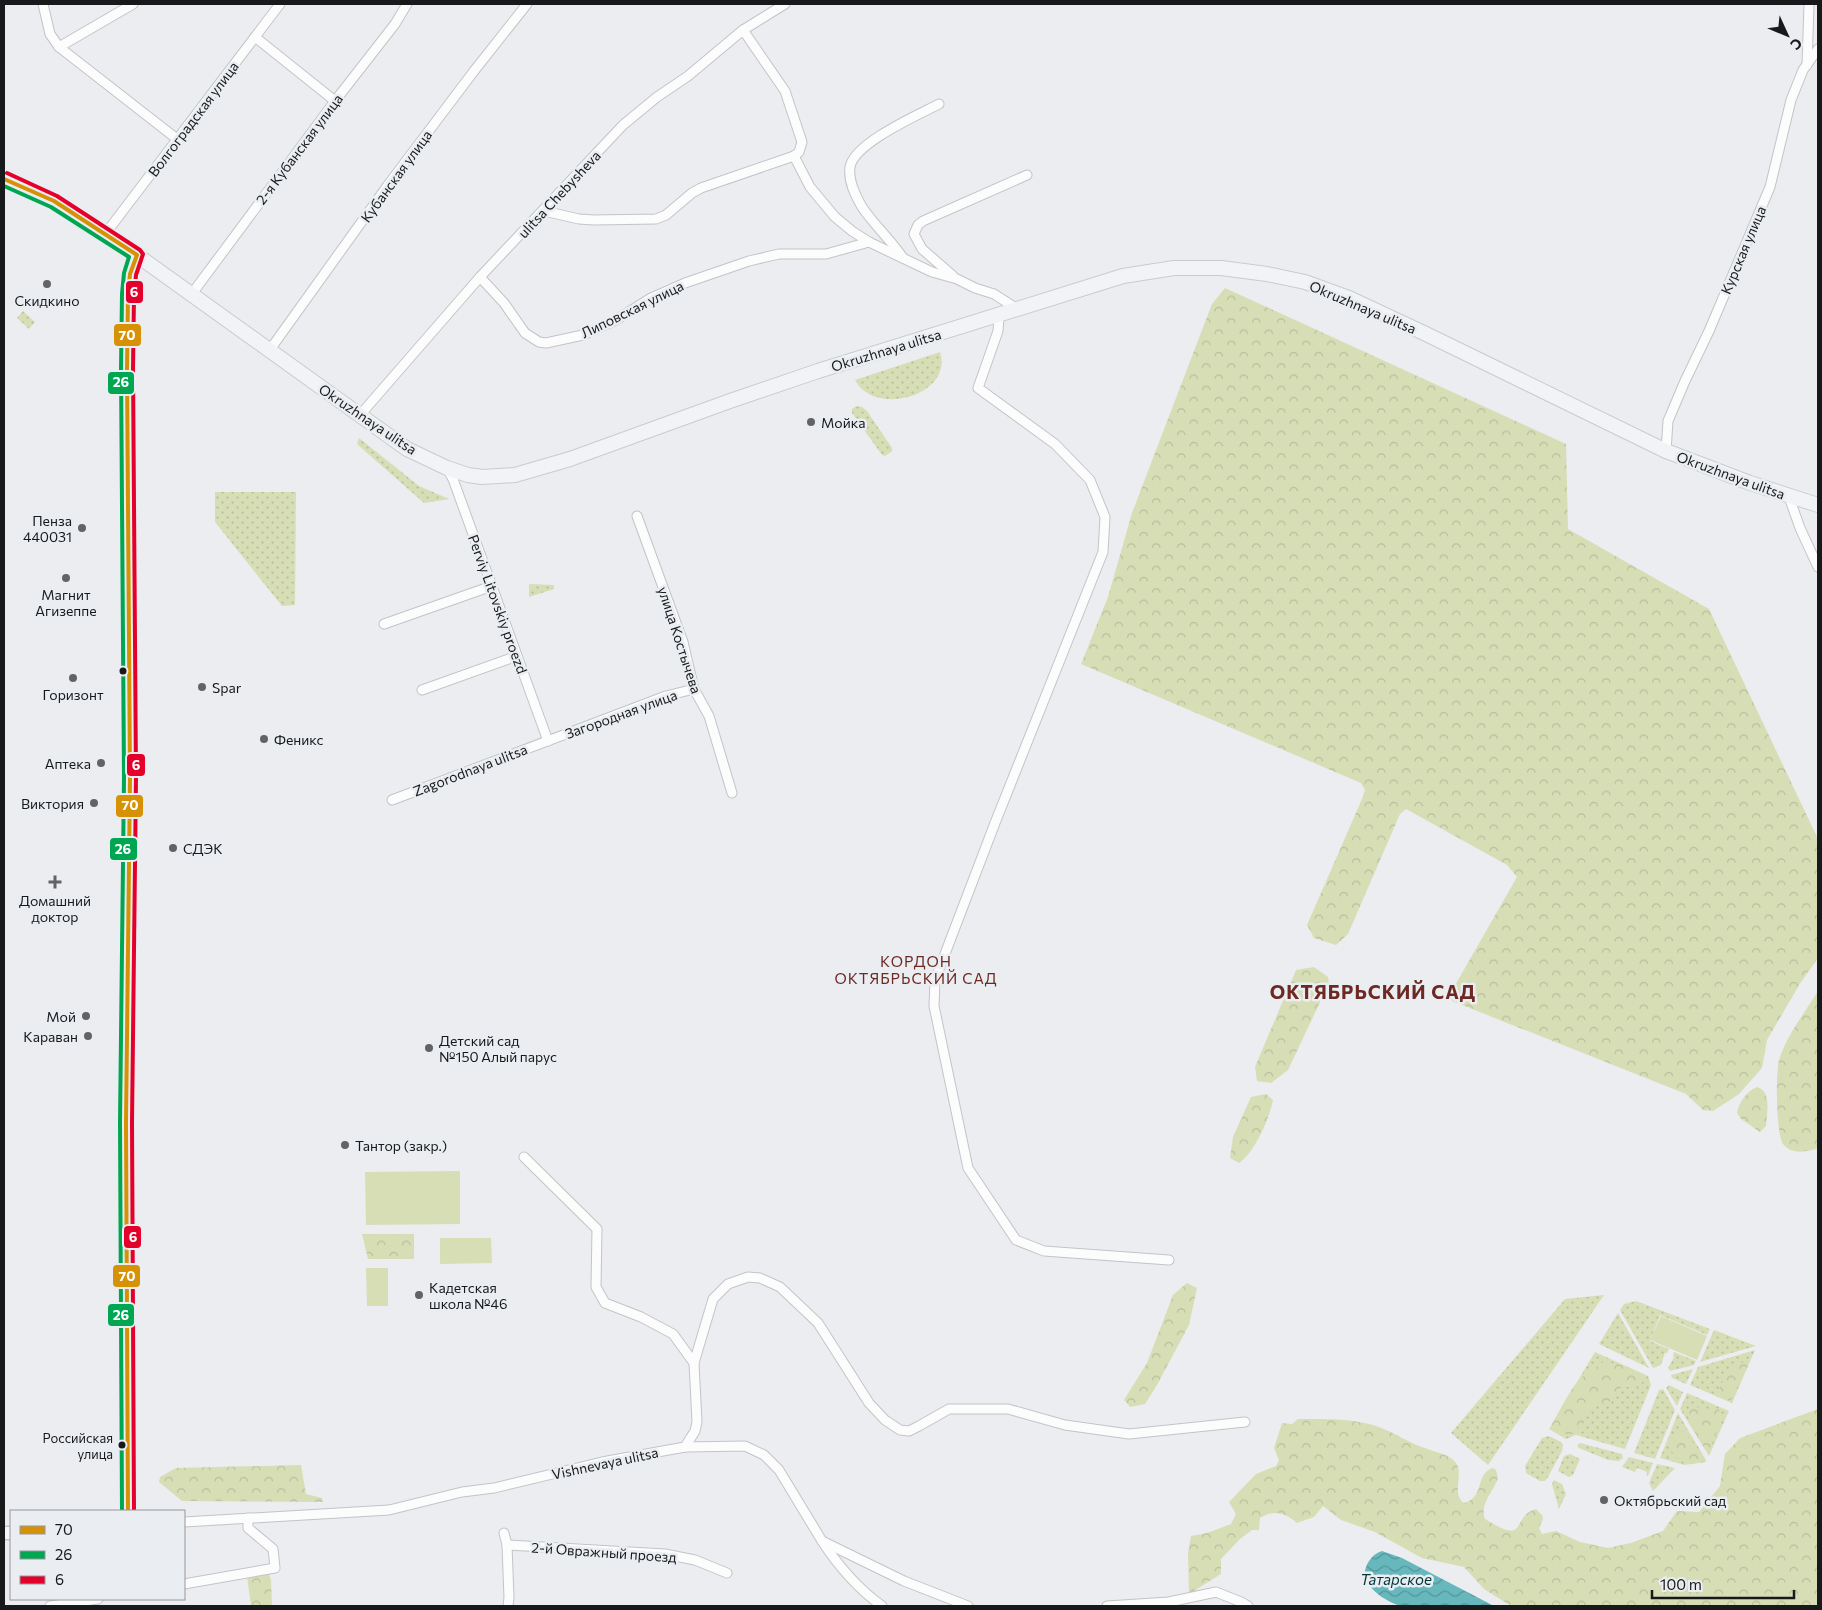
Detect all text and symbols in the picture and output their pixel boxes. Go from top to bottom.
north arrow [1762,10,1812,60]
text: С [1787,35,1806,54]
street label: Волгоградская улица [144,58,242,180]
street label: 2-я Кубанская улица [252,91,346,207]
street label: Кубанская улица [357,127,435,225]
street label: ulitsa Chebysheva [514,147,604,241]
street label: Курская улица [1717,203,1769,297]
street label: Липовская улица [578,277,686,341]
street label: Okruzhnaya ulitsa [1307,277,1419,337]
marker: Скидкино [41,278,53,290]
line badge: 6 [125,280,144,304]
text: 6 [130,283,139,300]
place label: Скидкино [14,292,80,309]
line badge: 70 [113,323,142,347]
street label: Okruzhnaya ulitsa [829,325,943,375]
text: 70 [119,326,135,343]
line badge: 26 [107,371,135,395]
text: 26 [113,373,130,390]
street label: Okruzhnaya ulitsa [316,380,420,458]
place label: Мойка [821,414,866,431]
marker: Мойка [805,416,817,428]
street label: Okruzhnaya ulitsa [1674,447,1788,503]
place label: Пенза 440031 [23,512,72,545]
marker: Пенза 440031 [76,522,88,534]
street label: Perviy Litovskiy proezd [465,532,531,676]
marker: Магнит Агизеппе [60,572,72,584]
street label: улица Костычева [655,584,705,696]
place label: Магнит Агизеппе [35,586,97,619]
unlabelled marker [118,666,128,676]
marker: Горизонт [67,672,79,684]
place label: Spar [212,679,242,696]
marker: Spar [196,681,208,693]
place label: Горизонт [42,686,104,703]
street label: Загородная улица [563,686,679,742]
place label: Феникс [274,731,324,748]
marker: Феникс [258,733,270,745]
street label: Zagorodnaya ulitsa [410,740,530,800]
line badge: 6 [126,753,146,777]
place label: Аптека [45,755,91,772]
text: 6 [132,756,141,773]
marker: Аптека [95,757,107,769]
line badge: 70 [115,794,144,818]
place label: Виктория [21,795,84,812]
text: 70 [122,796,138,813]
marker: Виктория [88,797,100,809]
line badge: 26 [109,837,138,861]
text: 26 [115,840,132,857]
place label: СДЭК [183,840,223,857]
marker: СДЭК [167,842,179,854]
marker: Домашний доктор [48,875,62,889]
place label: Домашний доктор [19,892,91,925]
district label: КОРДОН ОКТЯБРЬСКИЙ САД [834,952,998,987]
district label: ОКТЯБРЬСКИЙ САД [1270,980,1476,1003]
place label: Мой [46,1008,76,1025]
marker: Мой [80,1010,92,1022]
place label: Караван [23,1028,78,1045]
marker: Караван [82,1030,94,1042]
place label: Детский сад №150 Алый парус [439,1032,557,1065]
marker: Детский сад №150 Алый парус [423,1042,435,1054]
place label: Тантор (закр.) [355,1137,447,1154]
marker: Тантор (закр.) [339,1139,351,1151]
line badge: 6 [123,1225,142,1249]
text: 6 [129,1228,138,1245]
line badge: 70 [112,1264,141,1288]
text: 70 [119,1267,135,1284]
place label: Кадетская школа №46 [429,1279,507,1312]
marker: Кадетская школа №46 [413,1289,425,1301]
line badge: 26 [107,1303,135,1327]
text: 26 [113,1306,130,1323]
place label: Российская улица [43,1430,113,1462]
marker: Российская улица [117,1440,127,1450]
street label: Vishnevaya ulitsa [550,1443,660,1483]
place label: Октябрьский сад [1614,1492,1726,1509]
marker: Октябрьский сад [1598,1494,1610,1506]
legend [10,1510,185,1600]
text: 70 [55,1520,73,1538]
street label: 2-й Овражный проезд [531,1538,677,1566]
text: 26 [55,1545,72,1563]
scale bar [1652,1568,1794,1600]
text: 6 [55,1570,64,1588]
water label: Татарское [1360,1570,1432,1588]
text: 100 m [1660,1575,1702,1593]

